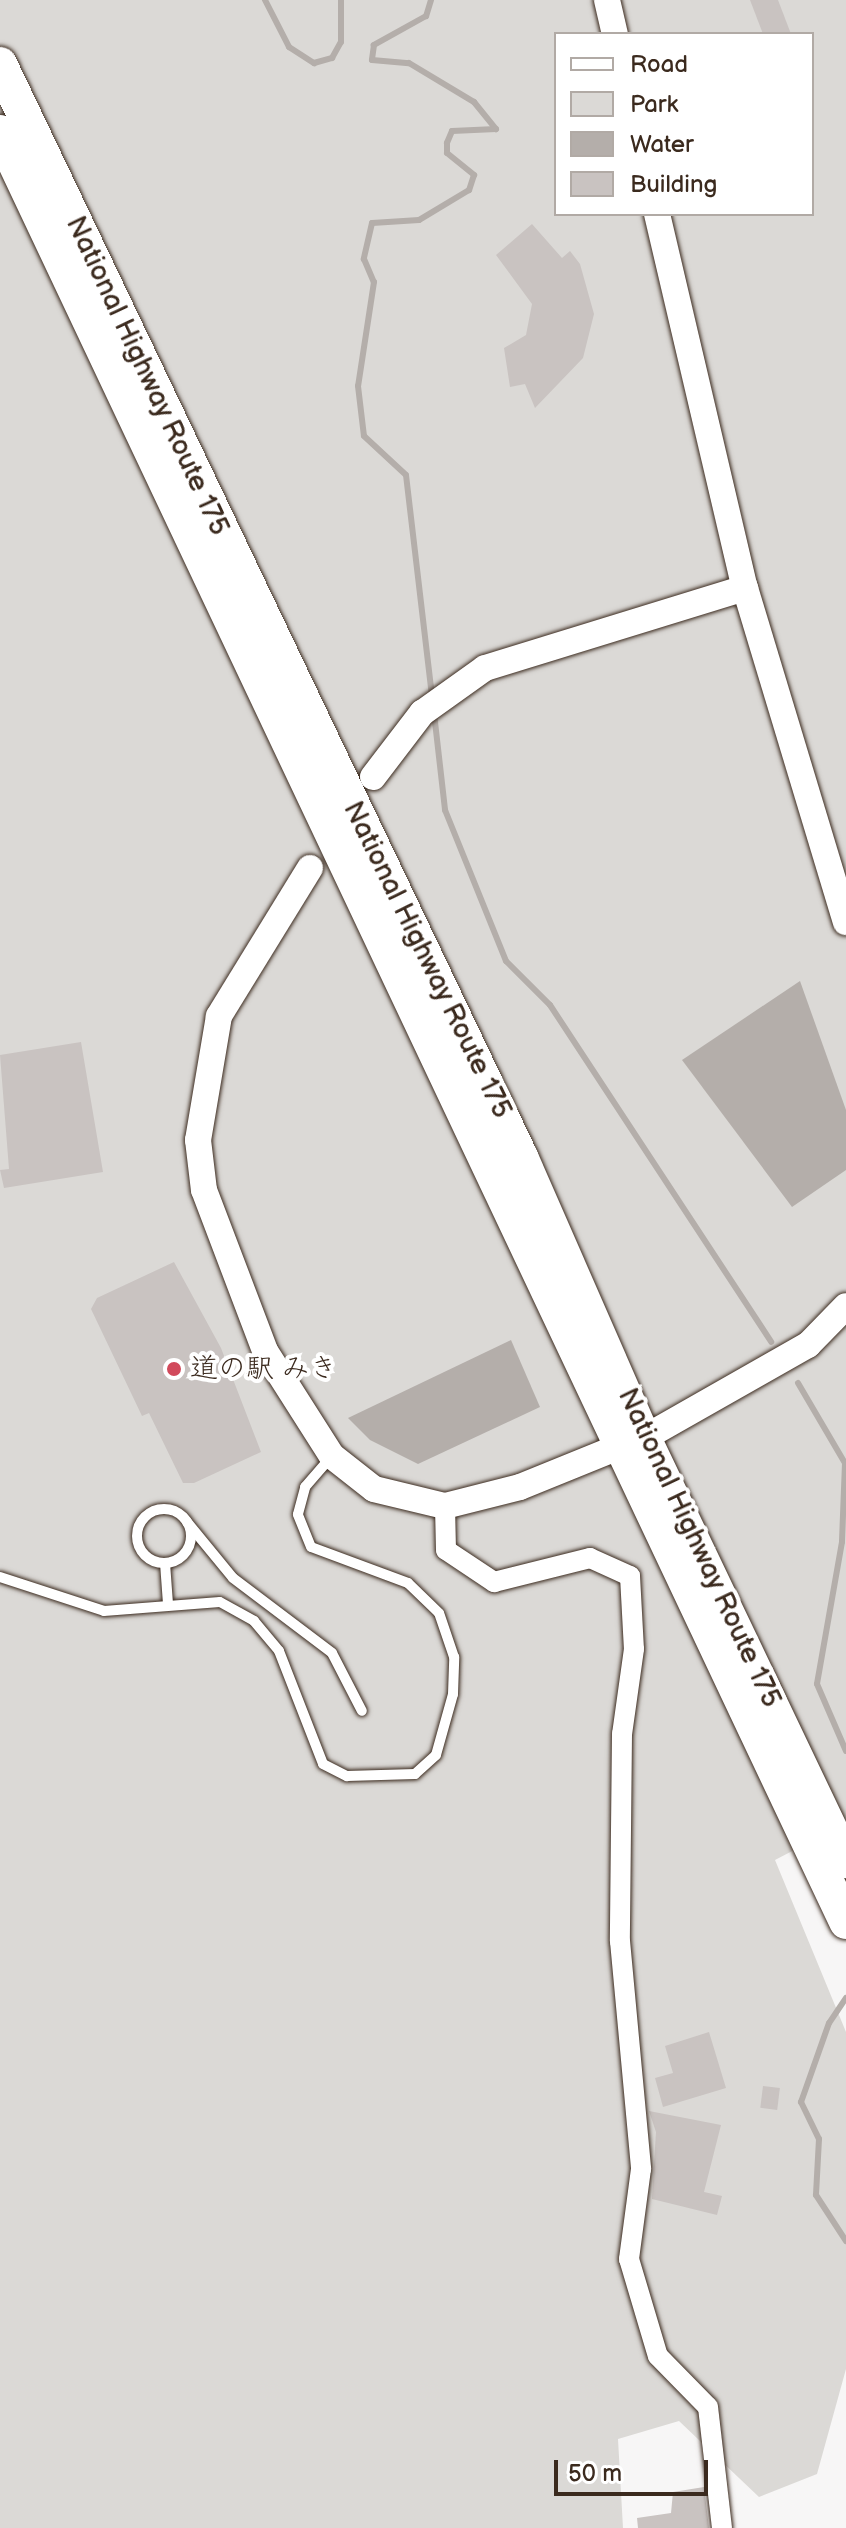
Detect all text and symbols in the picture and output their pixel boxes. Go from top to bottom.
legend [554,32,814,216]
text: Road [630,50,688,79]
text: Park [630,90,678,119]
text: Water [630,130,694,159]
text: Building [630,170,717,199]
street label: National Highway Route 175 [58,210,236,542]
street label: National Highway Route 175 [335,795,519,1125]
place label: 道の駅 みき [190,1352,338,1386]
marker: 道の駅 みき [165,1360,183,1378]
street label: National Highway Route 175 [610,1382,788,1714]
scale bar [558,2444,712,2494]
text: 50 m [568,2459,622,2488]

